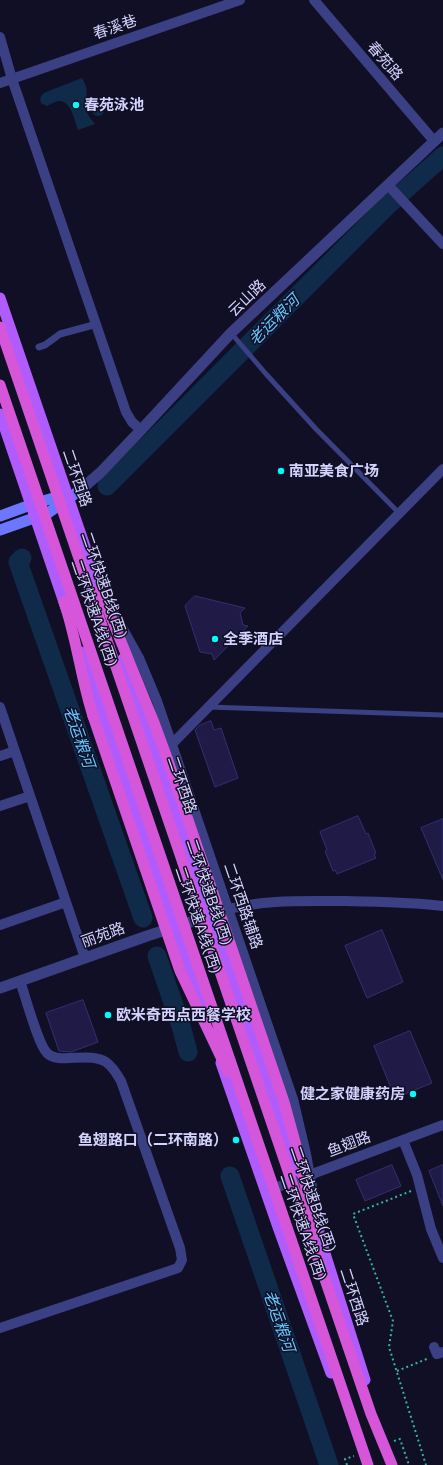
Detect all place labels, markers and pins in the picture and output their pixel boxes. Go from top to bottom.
place label: 春苑泳池 [84,96,144,114]
marker: 春苑泳池 [71,100,81,110]
place label: 南亚美食广场 [289,462,379,480]
marker: 南亚美食广场 [276,466,286,476]
place label: 全季酒店 [223,630,283,648]
marker: 全季酒店 [210,634,220,644]
place label: 欧米奇西点西餐学校 [116,1006,251,1024]
marker: 欧米奇西点西餐学校 [103,1010,113,1020]
place label: 健之家健康药房 [300,1085,405,1103]
marker: 健之家健康药房 [408,1089,418,1099]
place label: 鱼翅路口（二环南路） [78,1131,228,1149]
marker: 鱼翅路口（二环南路） [231,1135,241,1145]

